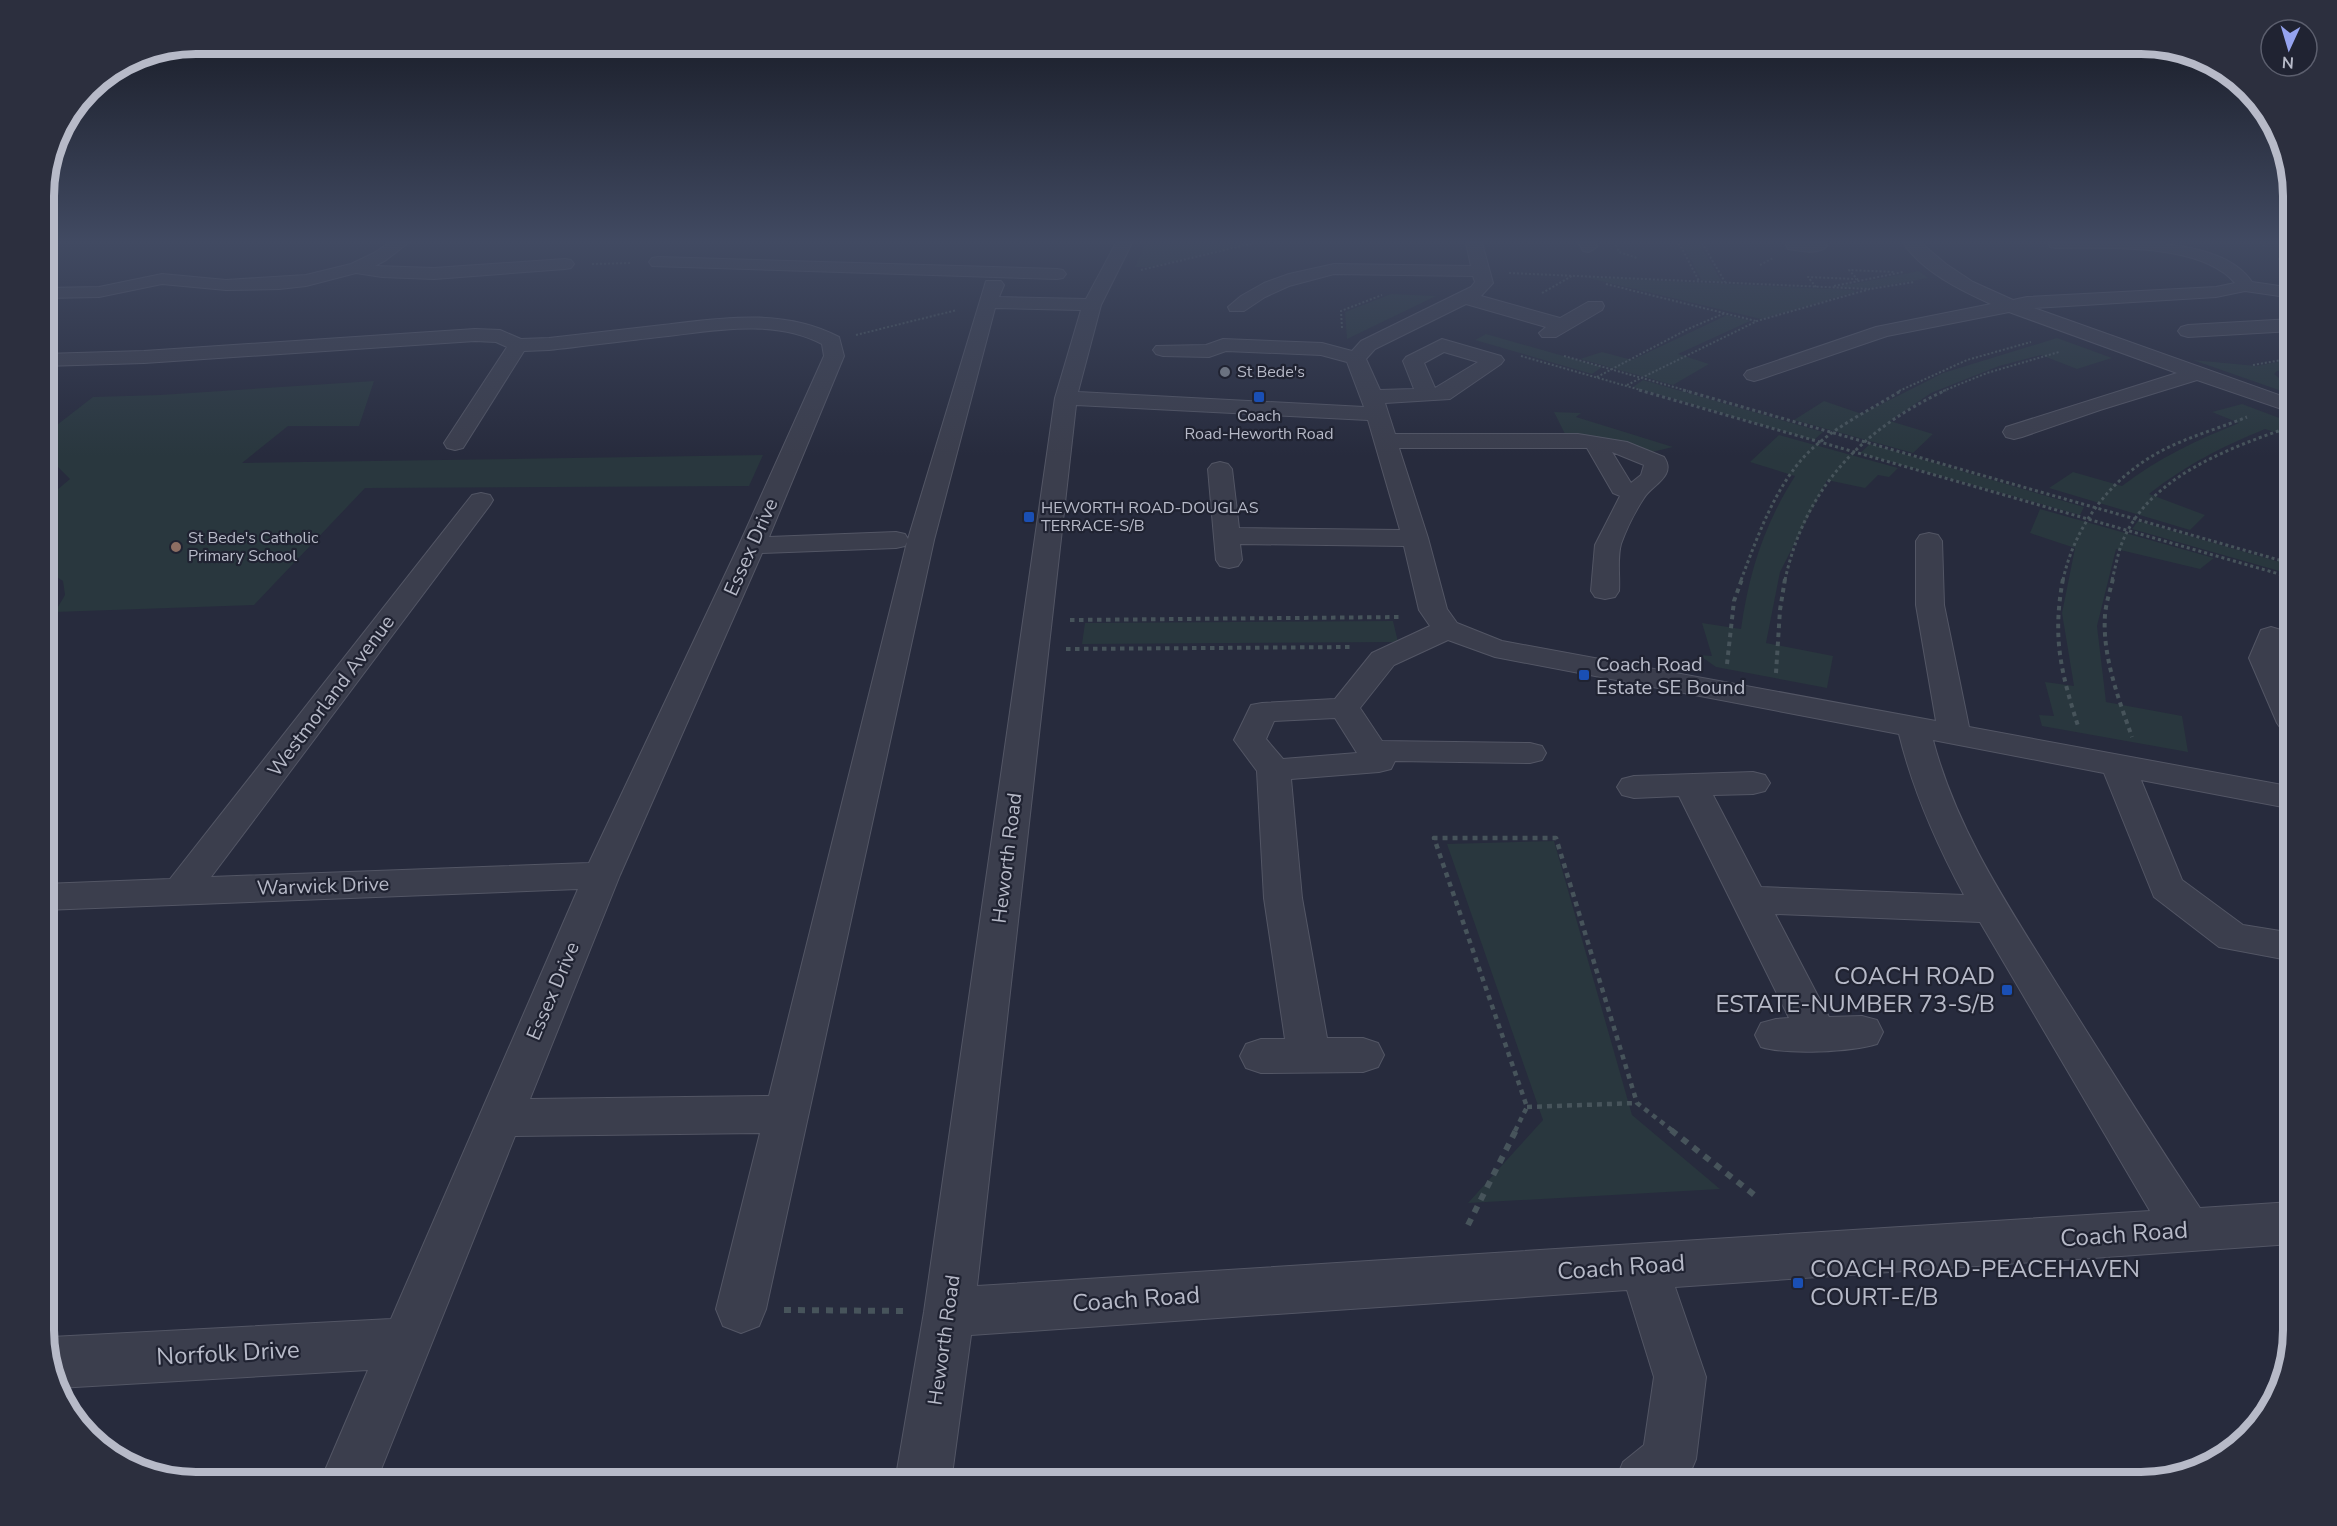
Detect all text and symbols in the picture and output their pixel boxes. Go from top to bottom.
north arrow [2259,18,2319,78]
text: N [2281,51,2295,73]
place label: St Bede's [1237,361,1305,383]
marker: St Bede's [1218,365,1232,379]
marker: Coach Road-Heworth Road [1252,390,1266,404]
place label: Coach Road-Heworth Road [1184,405,1334,445]
street label: Essex Drive [717,494,785,600]
place label: HEWORTH ROAD-DOUGLAS TERRACE-S/B [1041,497,1259,537]
marker: HEWORTH ROAD-DOUGLAS TERRACE-S/B [1022,510,1036,524]
place label: St Bede's Catholic Primary School [188,527,319,567]
marker: St Bede's Catholic Primary School [169,540,183,554]
street label: Westmorland Avenue [261,610,401,782]
place label: Coach Road Estate SE Bound [1596,651,1745,701]
marker: Coach Road Estate SE Bound [1577,668,1591,682]
street label: Heworth Road [986,791,1028,925]
street label: Warwick Drive [256,870,390,902]
street label: Essex Drive [520,938,586,1044]
place label: COACH ROAD ESTATE-NUMBER 73-S/B [1715,960,1995,1020]
marker: COACH ROAD ESTATE-NUMBER 73-S/B [2000,983,2014,997]
street label: Coach Road [2059,1214,2189,1254]
street label: Coach Road [1556,1247,1686,1287]
place label: COACH ROAD-PEACEHAVEN COURT-E/B [1810,1253,2140,1313]
street label: Heworth Road [921,1273,967,1407]
marker: COACH ROAD-PEACEHAVEN COURT-E/B [1791,1276,1805,1290]
street label: Coach Road [1071,1279,1201,1319]
street label: Norfolk Drive [155,1333,301,1373]

